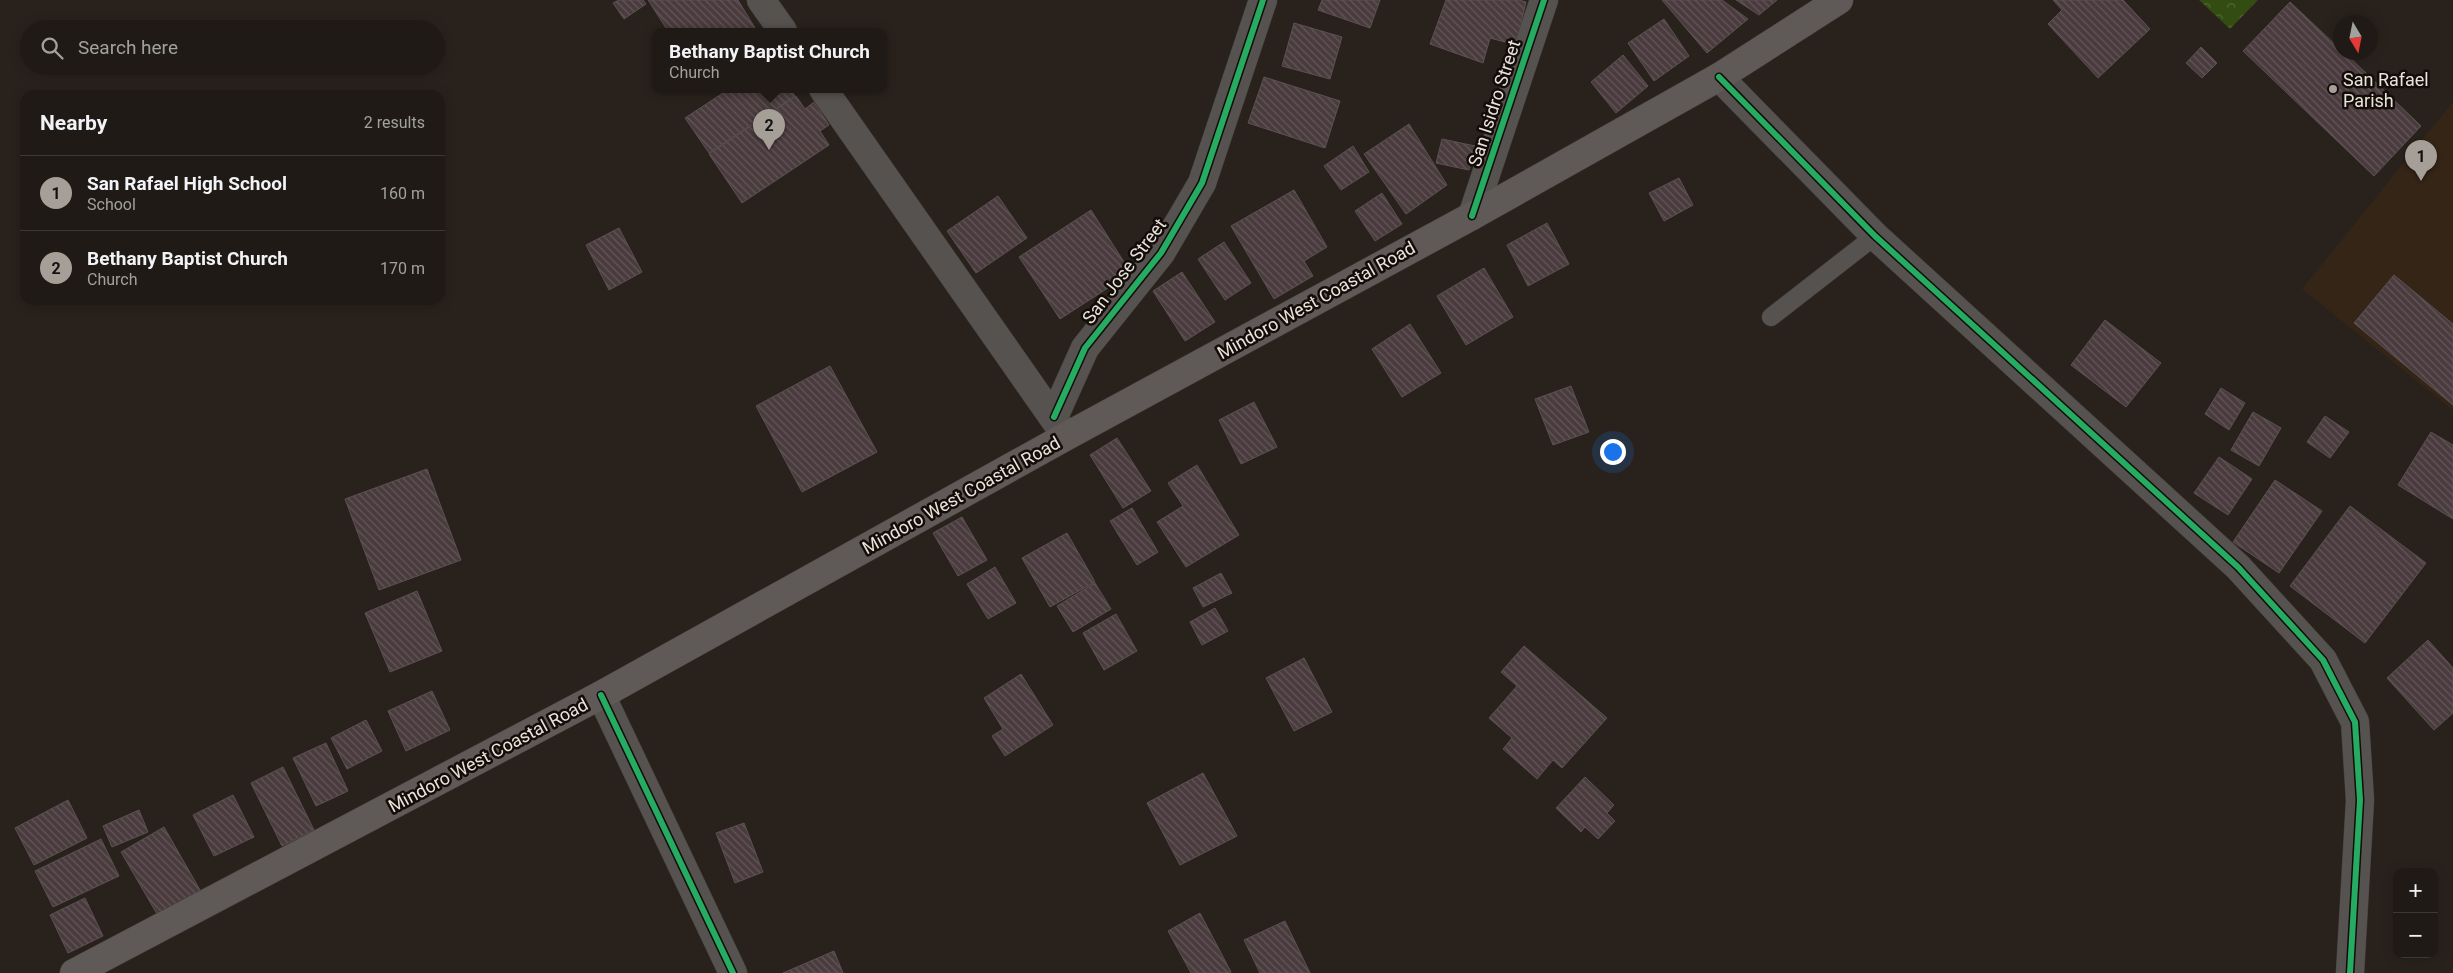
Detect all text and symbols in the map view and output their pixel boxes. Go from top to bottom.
north arrow [2333,15,2378,60]
search box [20,20,445,75]
popup [652,28,887,93]
icon: search [38,34,66,62]
text: Search here [78,36,178,59]
street label: San Isidro Street [1464,37,1524,169]
text: Bethany Baptist Church [669,40,870,63]
text: Church [669,63,720,82]
place label: San Rafael Parish [2343,69,2429,111]
marker: San Rafael Parish [2327,83,2339,95]
pin: 2 [753,109,785,150]
text: Nearby [40,111,107,135]
text: 2 results [364,113,425,132]
pin: 1 [2405,140,2437,181]
text: San Rafael High School [87,172,287,195]
text: 1 [51,184,61,203]
text: 160 m [380,184,425,203]
text: School [87,195,136,214]
street label: San Jose Street [1078,214,1170,328]
street label: Mindoro West Coastal Road [1213,237,1419,363]
text: Bethany Baptist Church [87,247,288,270]
text: 2 [51,259,61,278]
text: 170 m [380,259,425,278]
text: Church [87,270,138,289]
street label: Mindoro West Coastal Road [858,432,1064,558]
your location [1600,439,1626,465]
street label: Mindoro West Coastal Road [385,693,591,817]
map controls [2393,868,2438,958]
button: + [2393,868,2438,913]
button: − [2393,913,2438,958]

